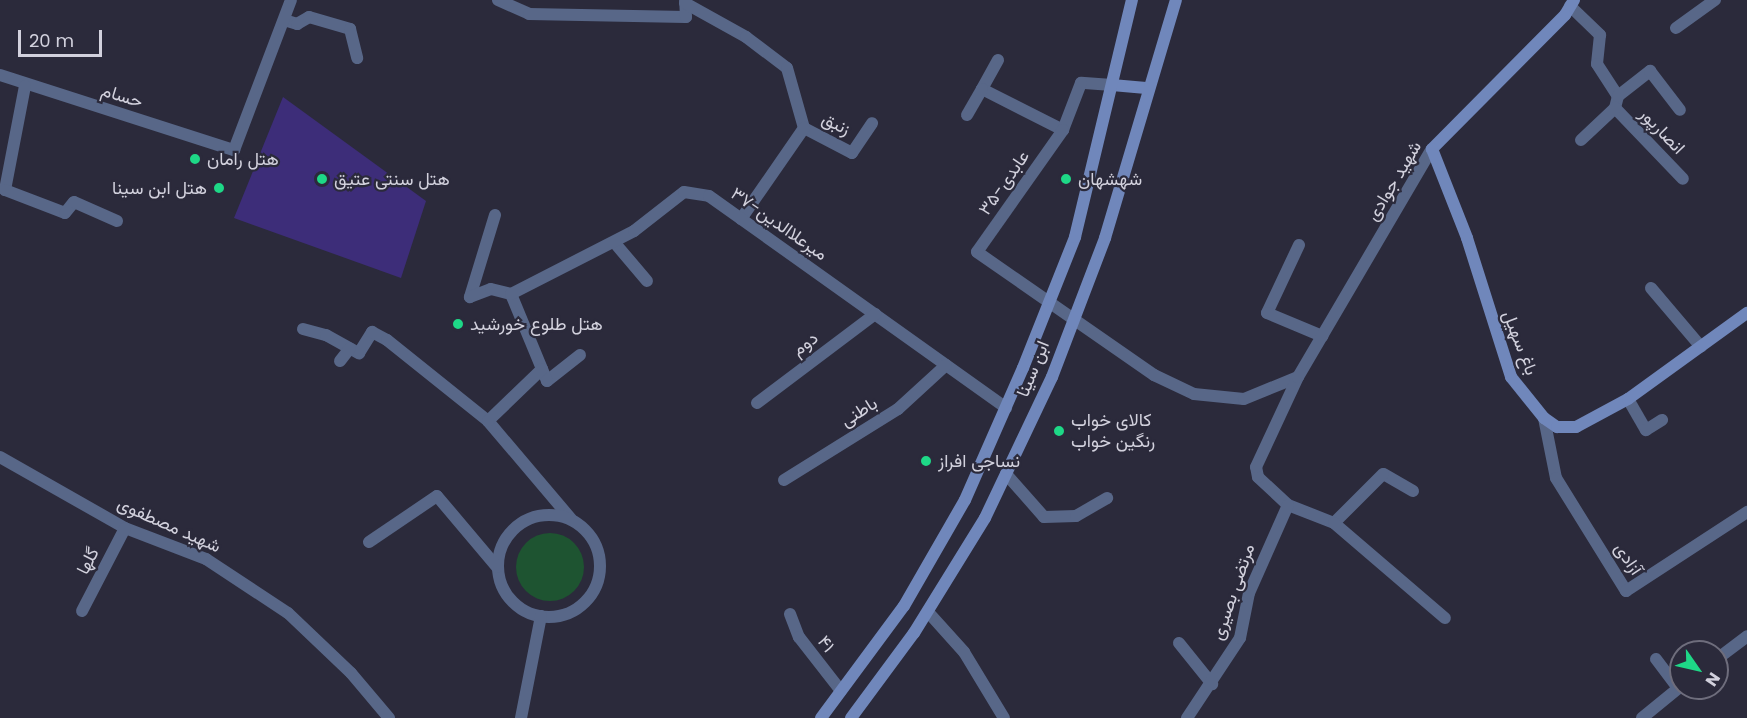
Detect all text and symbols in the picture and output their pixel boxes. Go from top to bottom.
scale bar [21,18,105,56]
text: 20 m [29,28,74,53]
street label: حسام [98,79,146,113]
street label: انصارپور [1635,103,1689,159]
street label: زنبق [818,108,854,140]
street label: شهید جوادی [1362,137,1426,225]
street label: ۳۵-عابدی [974,146,1034,220]
place label: هتل رامان [207,148,279,170]
marker: هتل رامان [188,152,202,166]
place label: هتل سنتی عتیق [334,168,450,190]
place label: شهشهان [1078,168,1142,190]
marker: هتل سنتی عتیق [315,172,329,186]
marker: شهشهان [1059,172,1073,186]
place label: هتل ابن سینا [112,177,207,199]
marker: هتل ابن سینا [212,181,226,195]
street label: ۳۷-میرعلاالدین [727,183,831,265]
street label: باغ سهیل [1498,308,1542,378]
place label: هتل طلوع خورشید [470,313,603,335]
marker: هتل طلوع خورشید [451,317,465,331]
street label: دوم [788,327,822,361]
street label: ابن سینا [1012,338,1054,400]
street label: باطنی [837,392,881,432]
place label: کالای خواب رنگین خواب [1071,410,1155,452]
marker: کالای خواب رنگین خواب [1052,424,1066,438]
place label: نساجی افراز [938,450,1020,472]
marker: نساجی افراز [919,454,933,468]
street label: شهید مصطفوی [114,493,224,557]
street label: آزادی [1609,539,1647,579]
street label: مرتضی بصیری [1206,541,1260,643]
street label: گلها [72,544,104,578]
street label: ۴۱ [813,631,839,657]
north arrow [1669,640,1729,700]
text: N [1700,668,1726,691]

